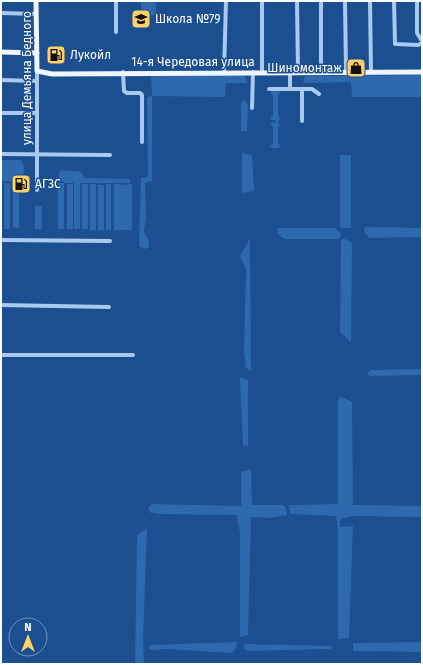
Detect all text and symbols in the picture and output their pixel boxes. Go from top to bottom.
school or university icon: Школа №79 [130,8,152,30]
street label: улица Демьяна Бедного [20,11,34,145]
place label: Школа №79 [155,12,221,26]
fuel station icon: Лукойл [45,44,67,66]
place label: Лукойл [70,48,111,62]
street label: 14-я Чередовая улица [131,55,255,69]
shop icon: Шиномонтаж [345,57,367,79]
place label: Шиномонтаж [267,61,342,75]
fuel station icon: АГЗС [10,173,32,195]
place label: АГЗС [35,177,61,191]
north arrow [8,617,48,657]
text: N [24,621,32,634]

